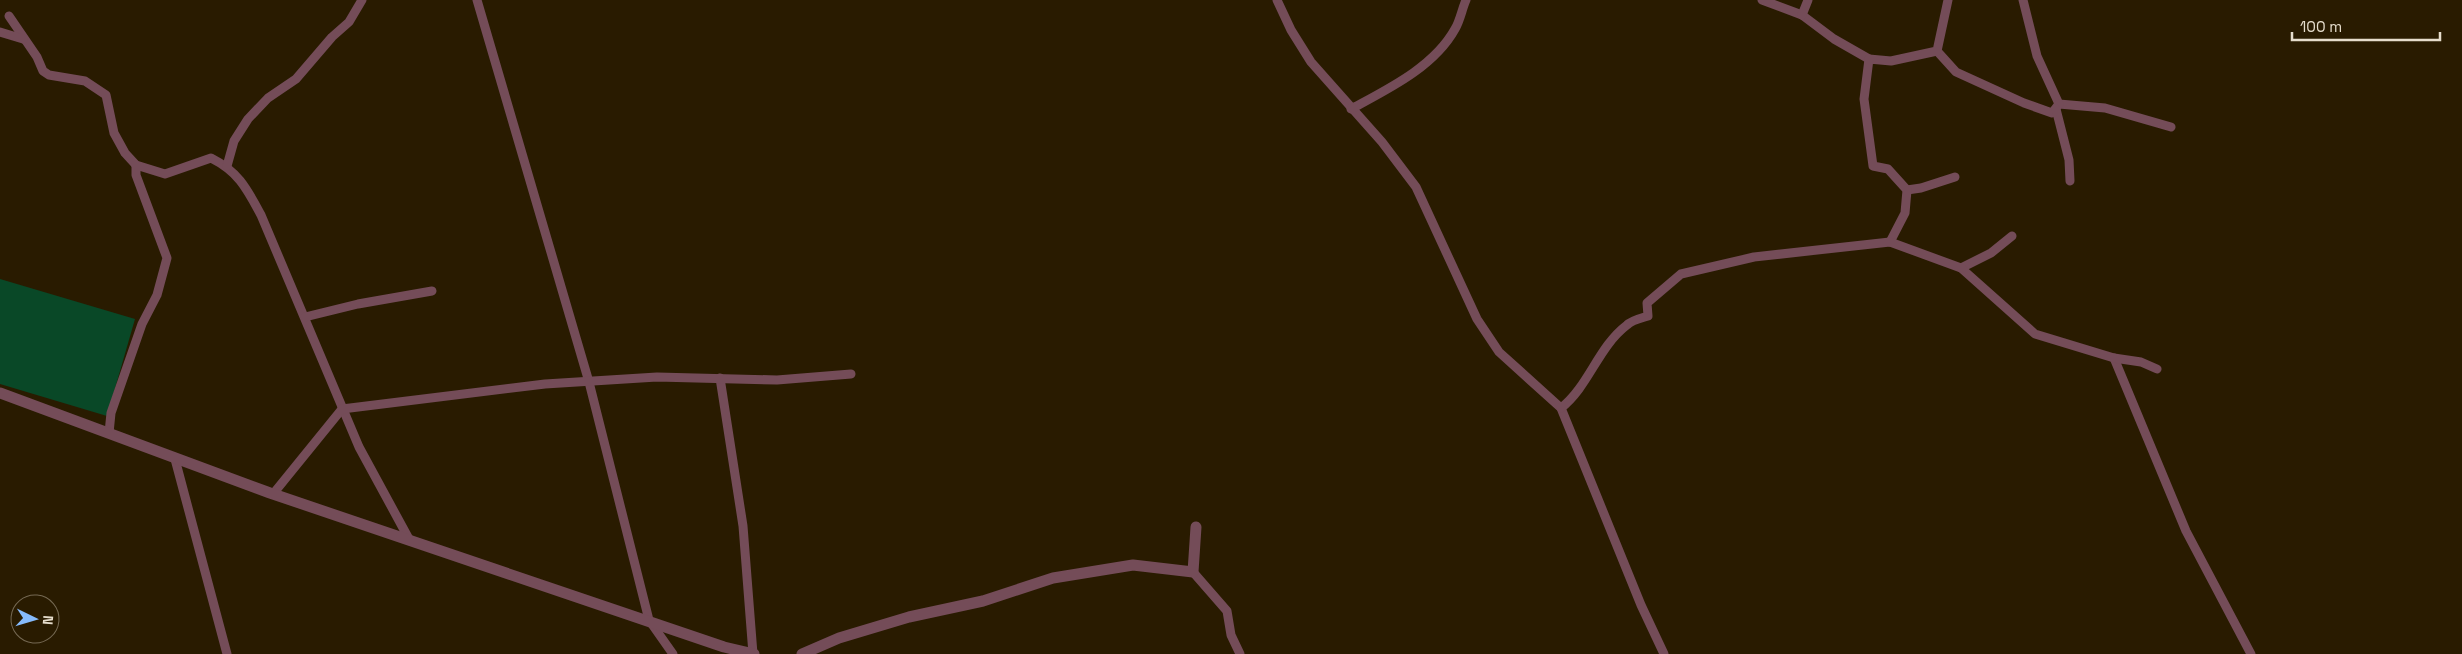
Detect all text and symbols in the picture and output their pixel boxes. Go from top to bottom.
scale bar [2292,10,2440,42]
text: 100 m [2300,17,2342,36]
north arrow [10,594,60,644]
text: N [39,615,57,626]

